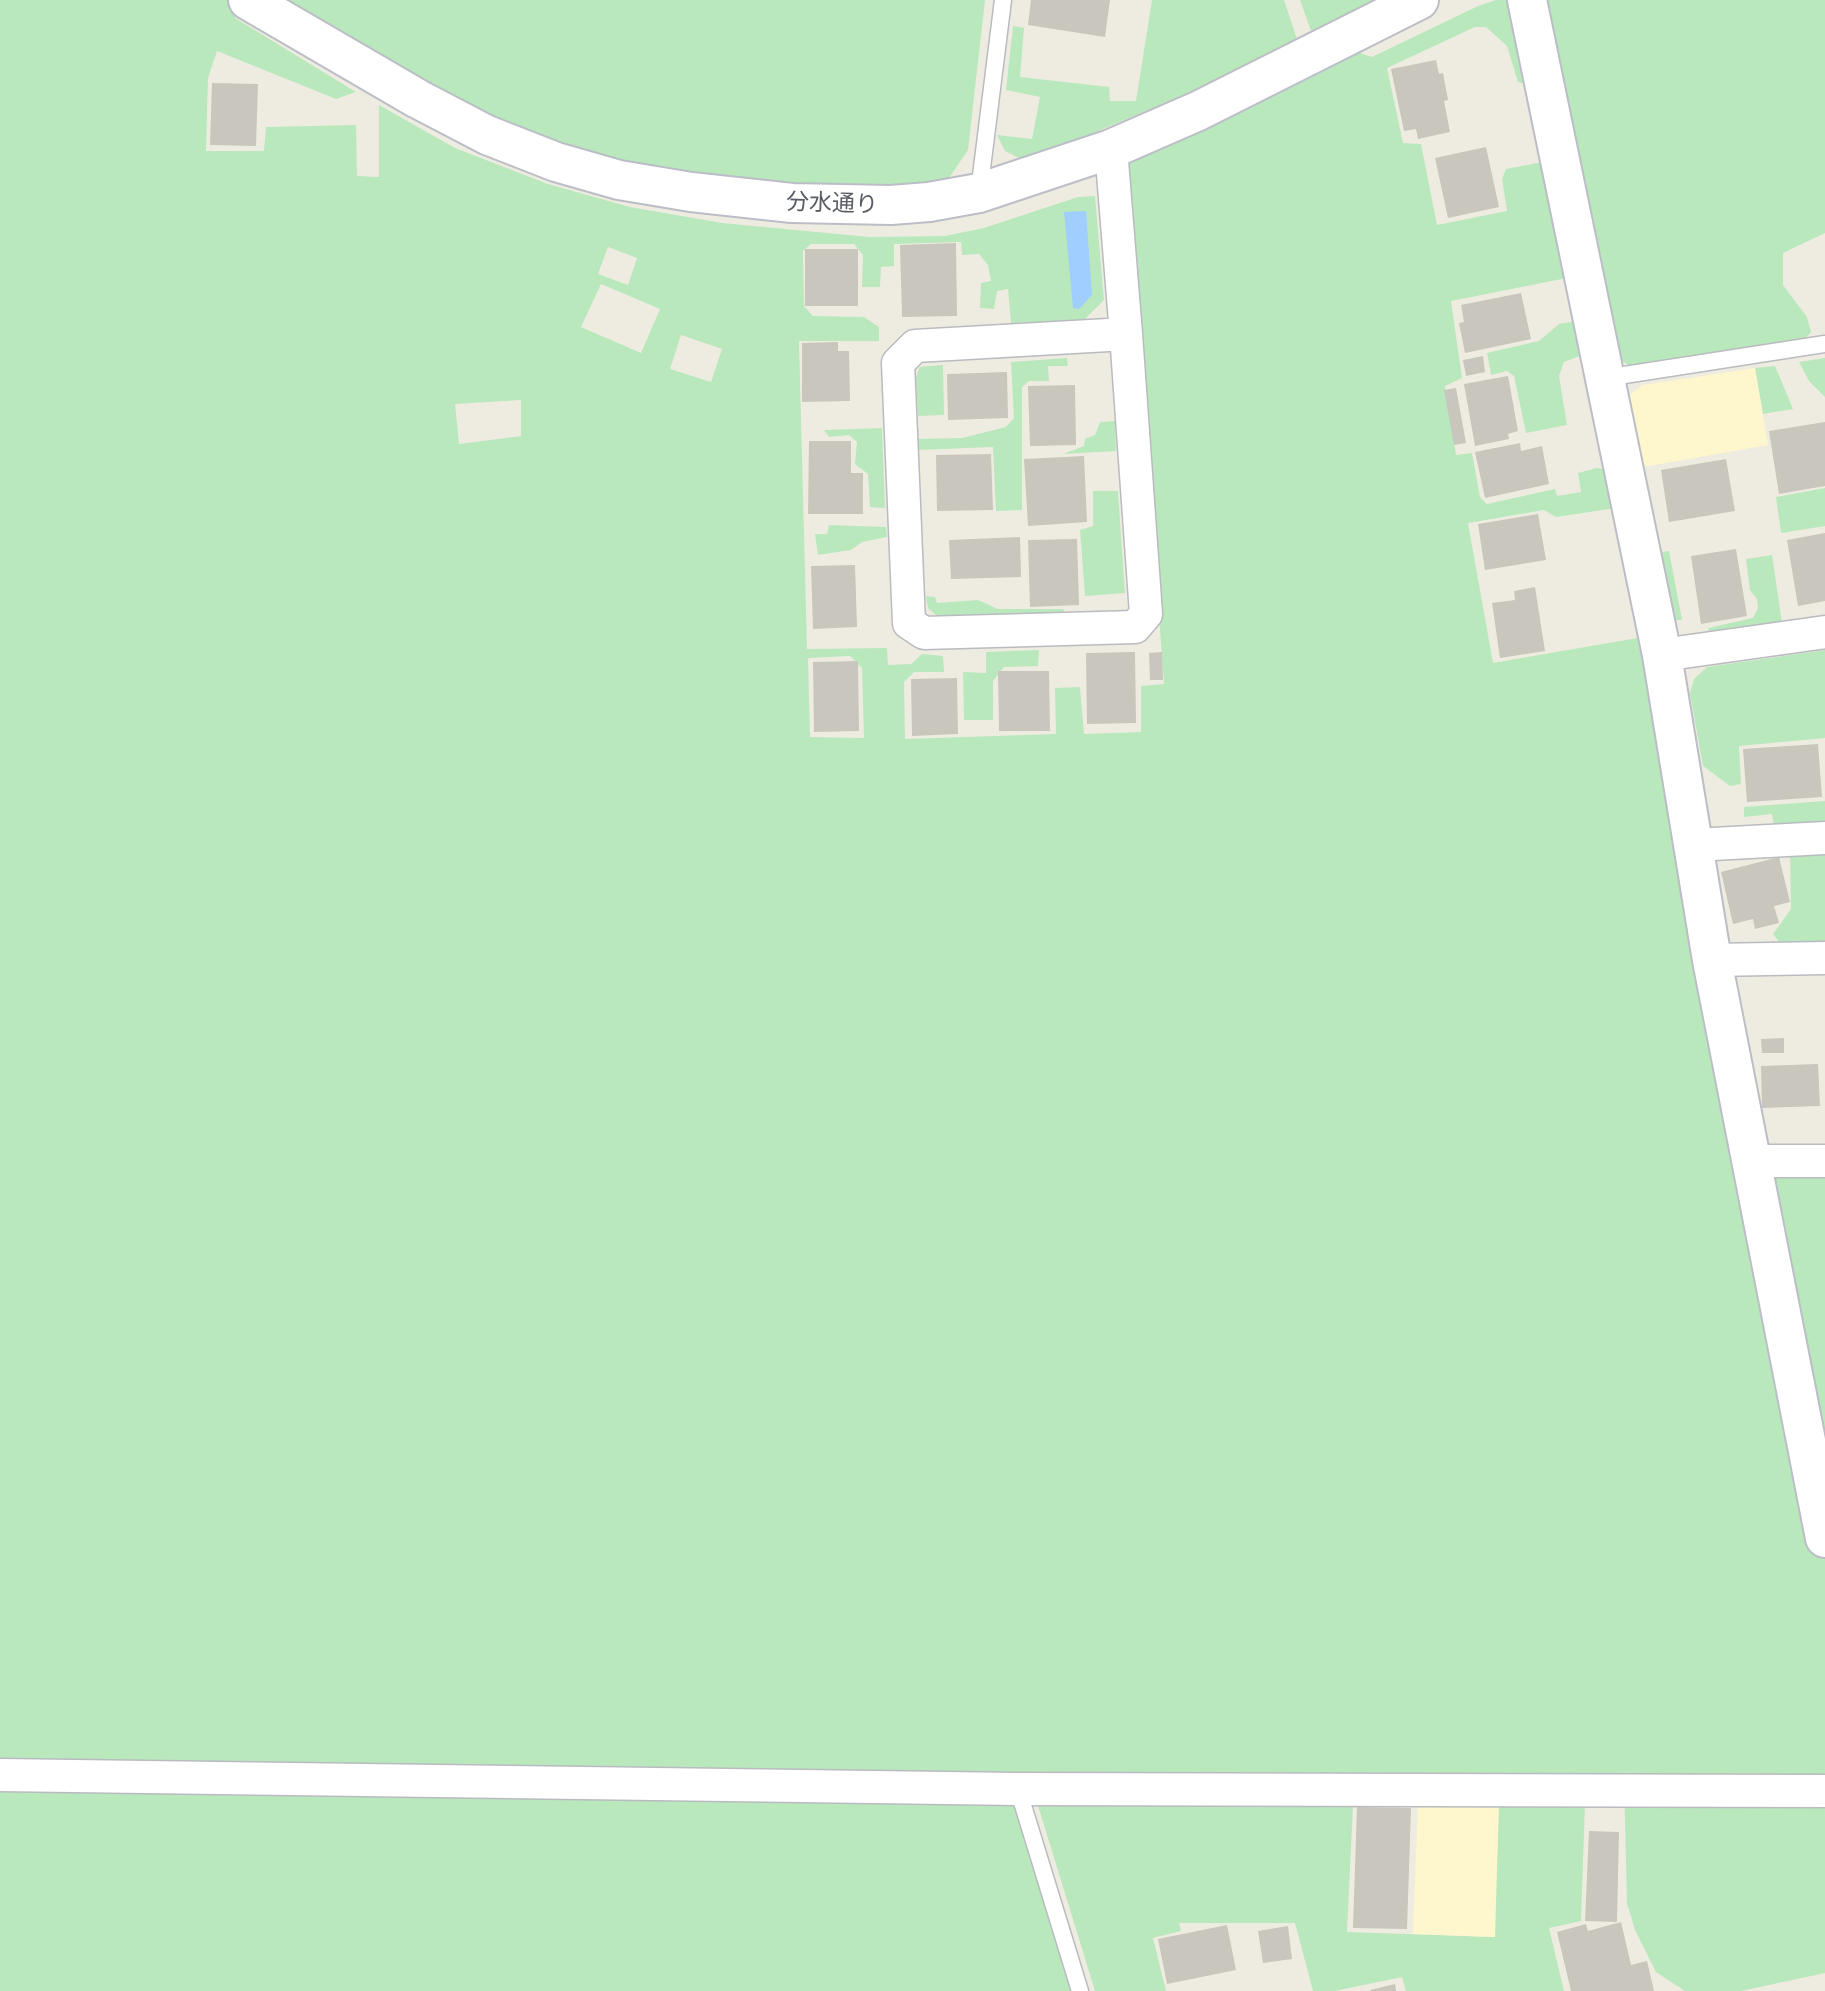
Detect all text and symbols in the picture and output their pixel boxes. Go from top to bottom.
street label: 分水通り [786,188,878,218]

